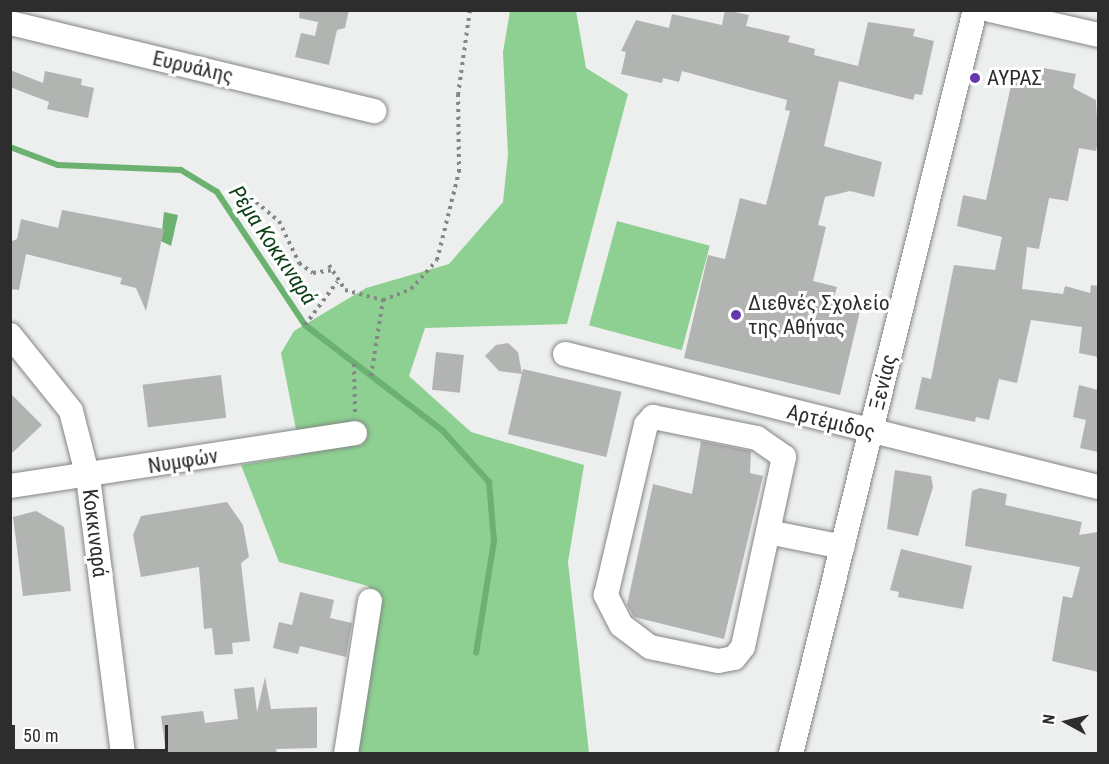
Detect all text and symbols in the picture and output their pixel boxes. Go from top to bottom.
street label: Ευρυάλης [150,46,236,88]
place label: ΑΥΡΑΣ [987,65,1042,91]
marker: ΑΥΡΑΣ [968,71,982,85]
water label: Ρέμα Κοκκιναρά [224,180,322,310]
place label: Διεθνές Σχολείο της Αθήνας [748,290,890,340]
marker: Διεθνές Σχολείο της Αθήνας [729,308,743,322]
street label: Ξενίας [864,352,902,412]
street label: Αρτέμιδος [784,399,878,445]
street label: Νυμφών [146,443,220,479]
street label: Κοκκιναρά [77,488,113,578]
north arrow [1037,692,1097,752]
scale bar [15,713,171,751]
text: N [1039,713,1059,726]
text: 50 m [23,725,58,746]

